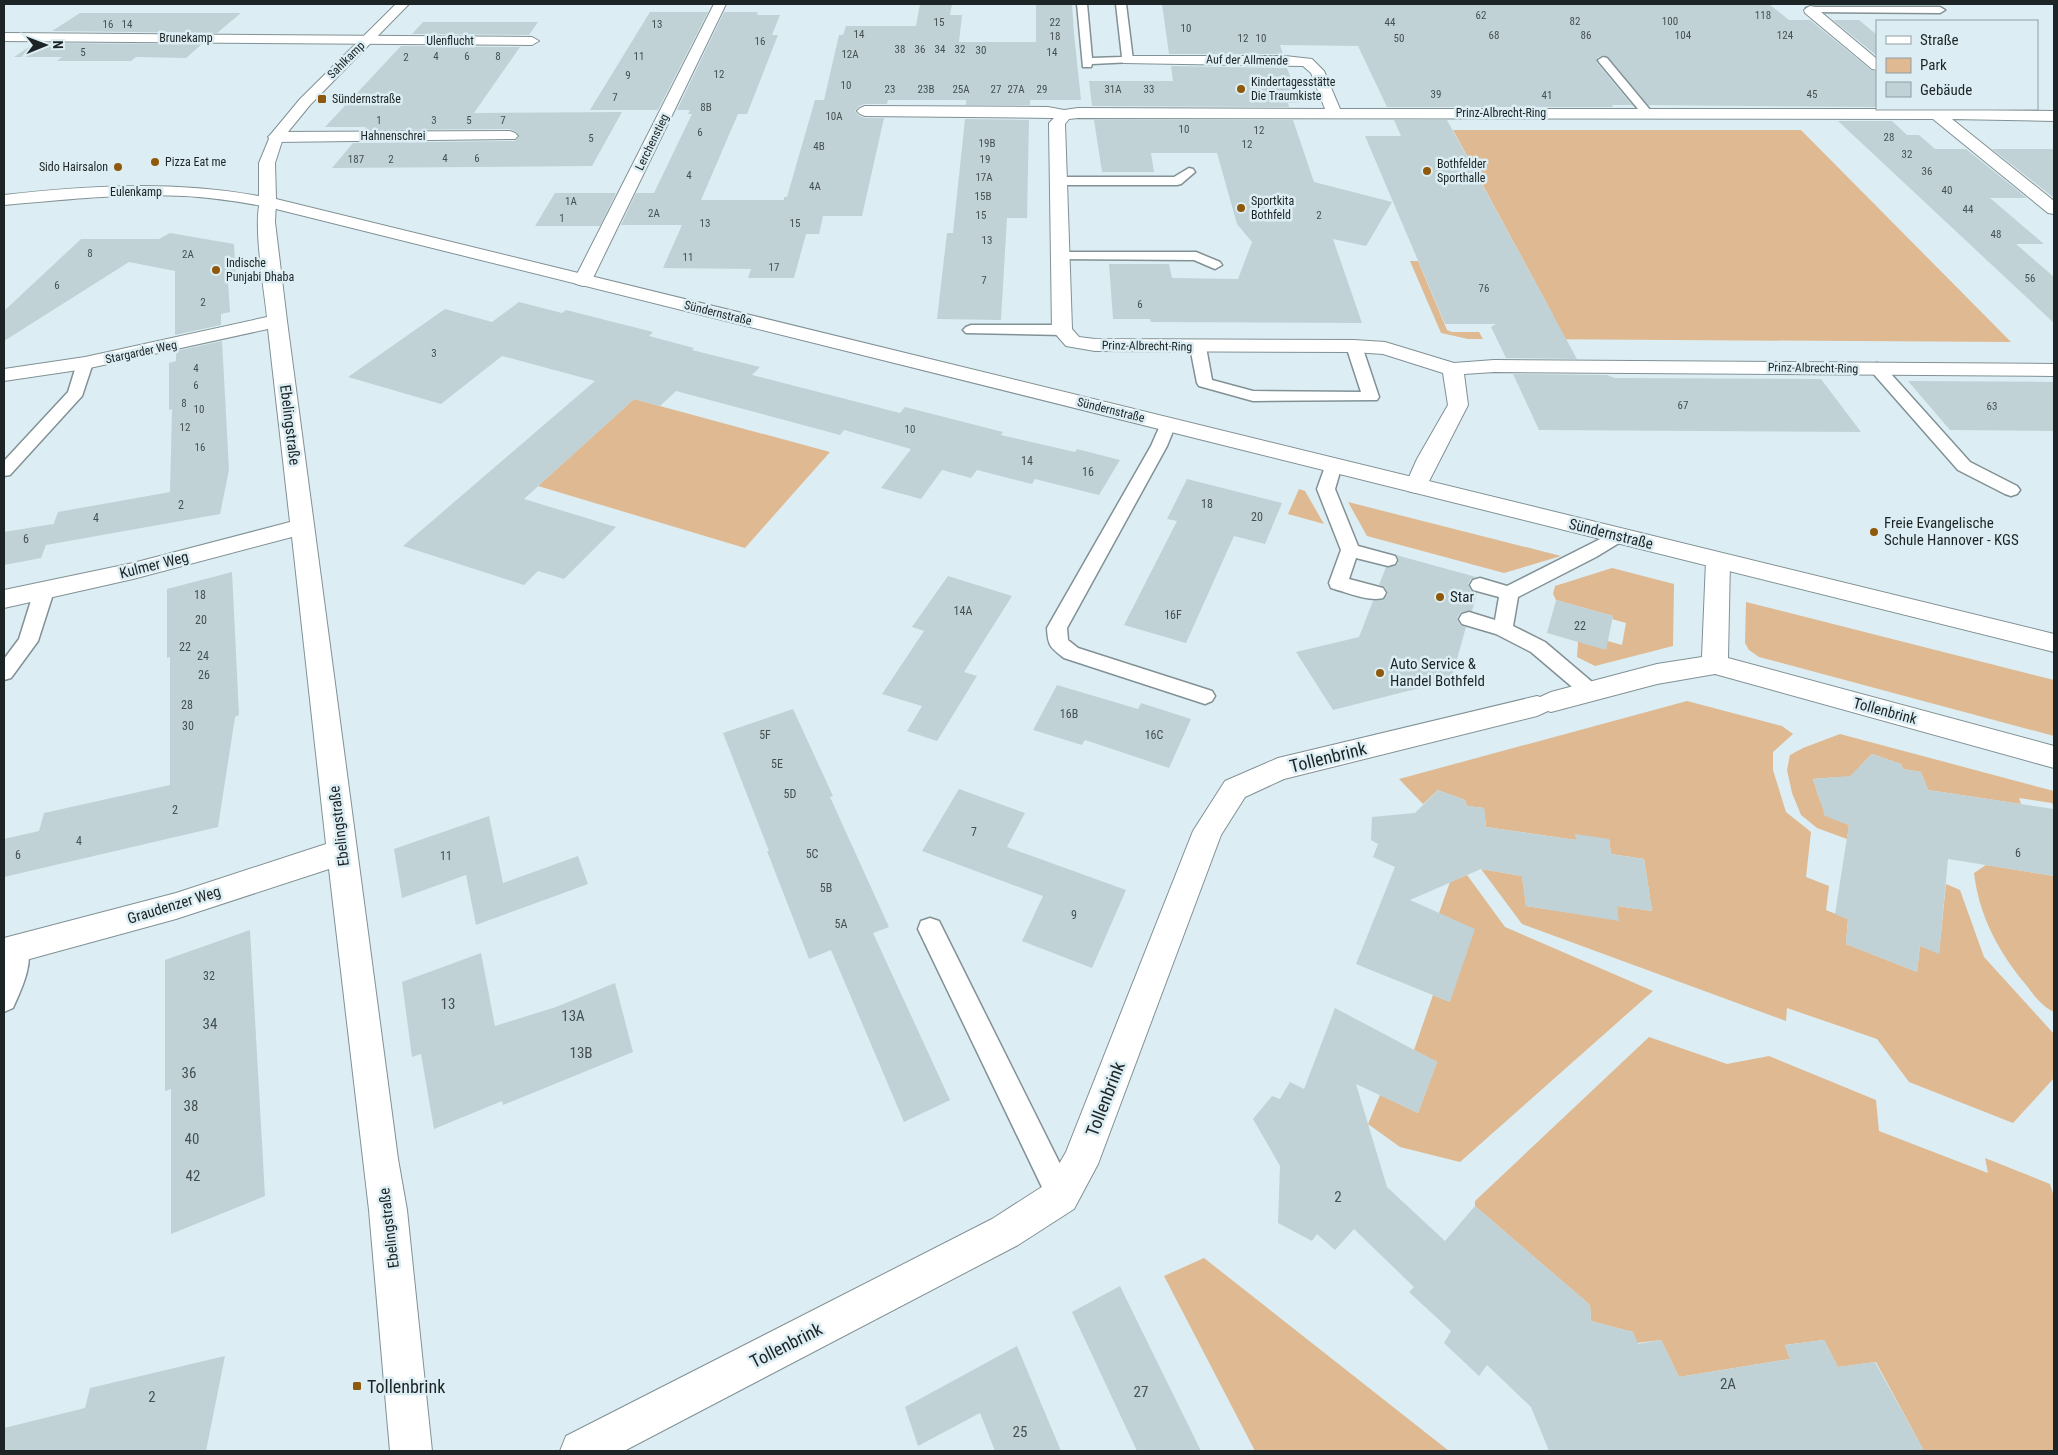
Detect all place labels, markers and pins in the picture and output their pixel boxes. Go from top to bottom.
place label: Kindertagesstätte Die Traumkiste [1251,75,1336,103]
marker: Kindertagesstätte Die Traumkiste [1235,83,1247,95]
place label: Sündernstraße [332,92,401,106]
marker: Sündernstraße [316,93,328,105]
place label: Pizza Eat me [165,155,226,169]
marker: Pizza Eat me [149,156,161,168]
place label: Bothfelder Sporthalle [1437,157,1487,185]
place label: Sido Hairsalon [39,160,108,174]
marker: Sido Hairsalon [112,161,124,173]
marker: Bothfelder Sporthalle [1421,165,1433,177]
place label: Sportkita Bothfeld [1251,194,1294,222]
marker: Sportkita Bothfeld [1235,202,1247,214]
place label: Indische Punjabi Dhaba [226,256,294,284]
marker: Indische Punjabi Dhaba [210,264,222,276]
place label: Freie Evangelische Schule Hannover - KGS [1884,514,2019,549]
marker: Freie Evangelische Schule Hannover - KGS [1868,526,1880,538]
place label: Star [1450,588,1474,606]
marker: Star [1434,591,1446,603]
place label: Auto Service & Handel Bothfeld [1390,655,1485,690]
marker: Auto Service & Handel Bothfeld [1374,667,1386,679]
place label: Tollenbrink [367,1376,445,1397]
marker: Tollenbrink [351,1380,363,1392]

